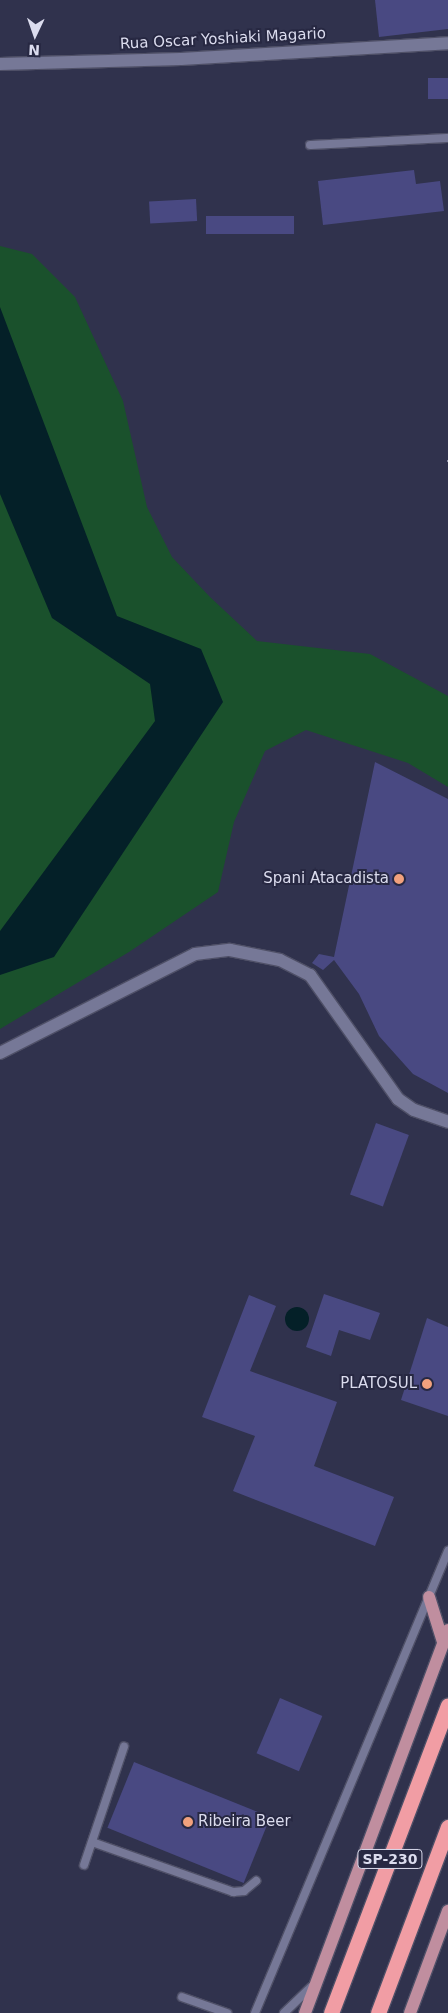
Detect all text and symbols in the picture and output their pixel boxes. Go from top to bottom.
north arrow [10,10,60,60]
street label: Rua Oscar Yoshiaki Magario [120,25,326,53]
text: N [28,42,40,58]
place label: Spani Atacadista [263,870,389,888]
marker: Spani Atacadista [393,873,405,885]
place label: PLATOSUL [340,1375,417,1393]
marker: PLATOSUL [421,1378,433,1390]
place label: Ribeira Beer [198,1813,291,1831]
marker: Ribeira Beer [182,1816,194,1828]
road number: SP-230 [356,1848,424,1870]

